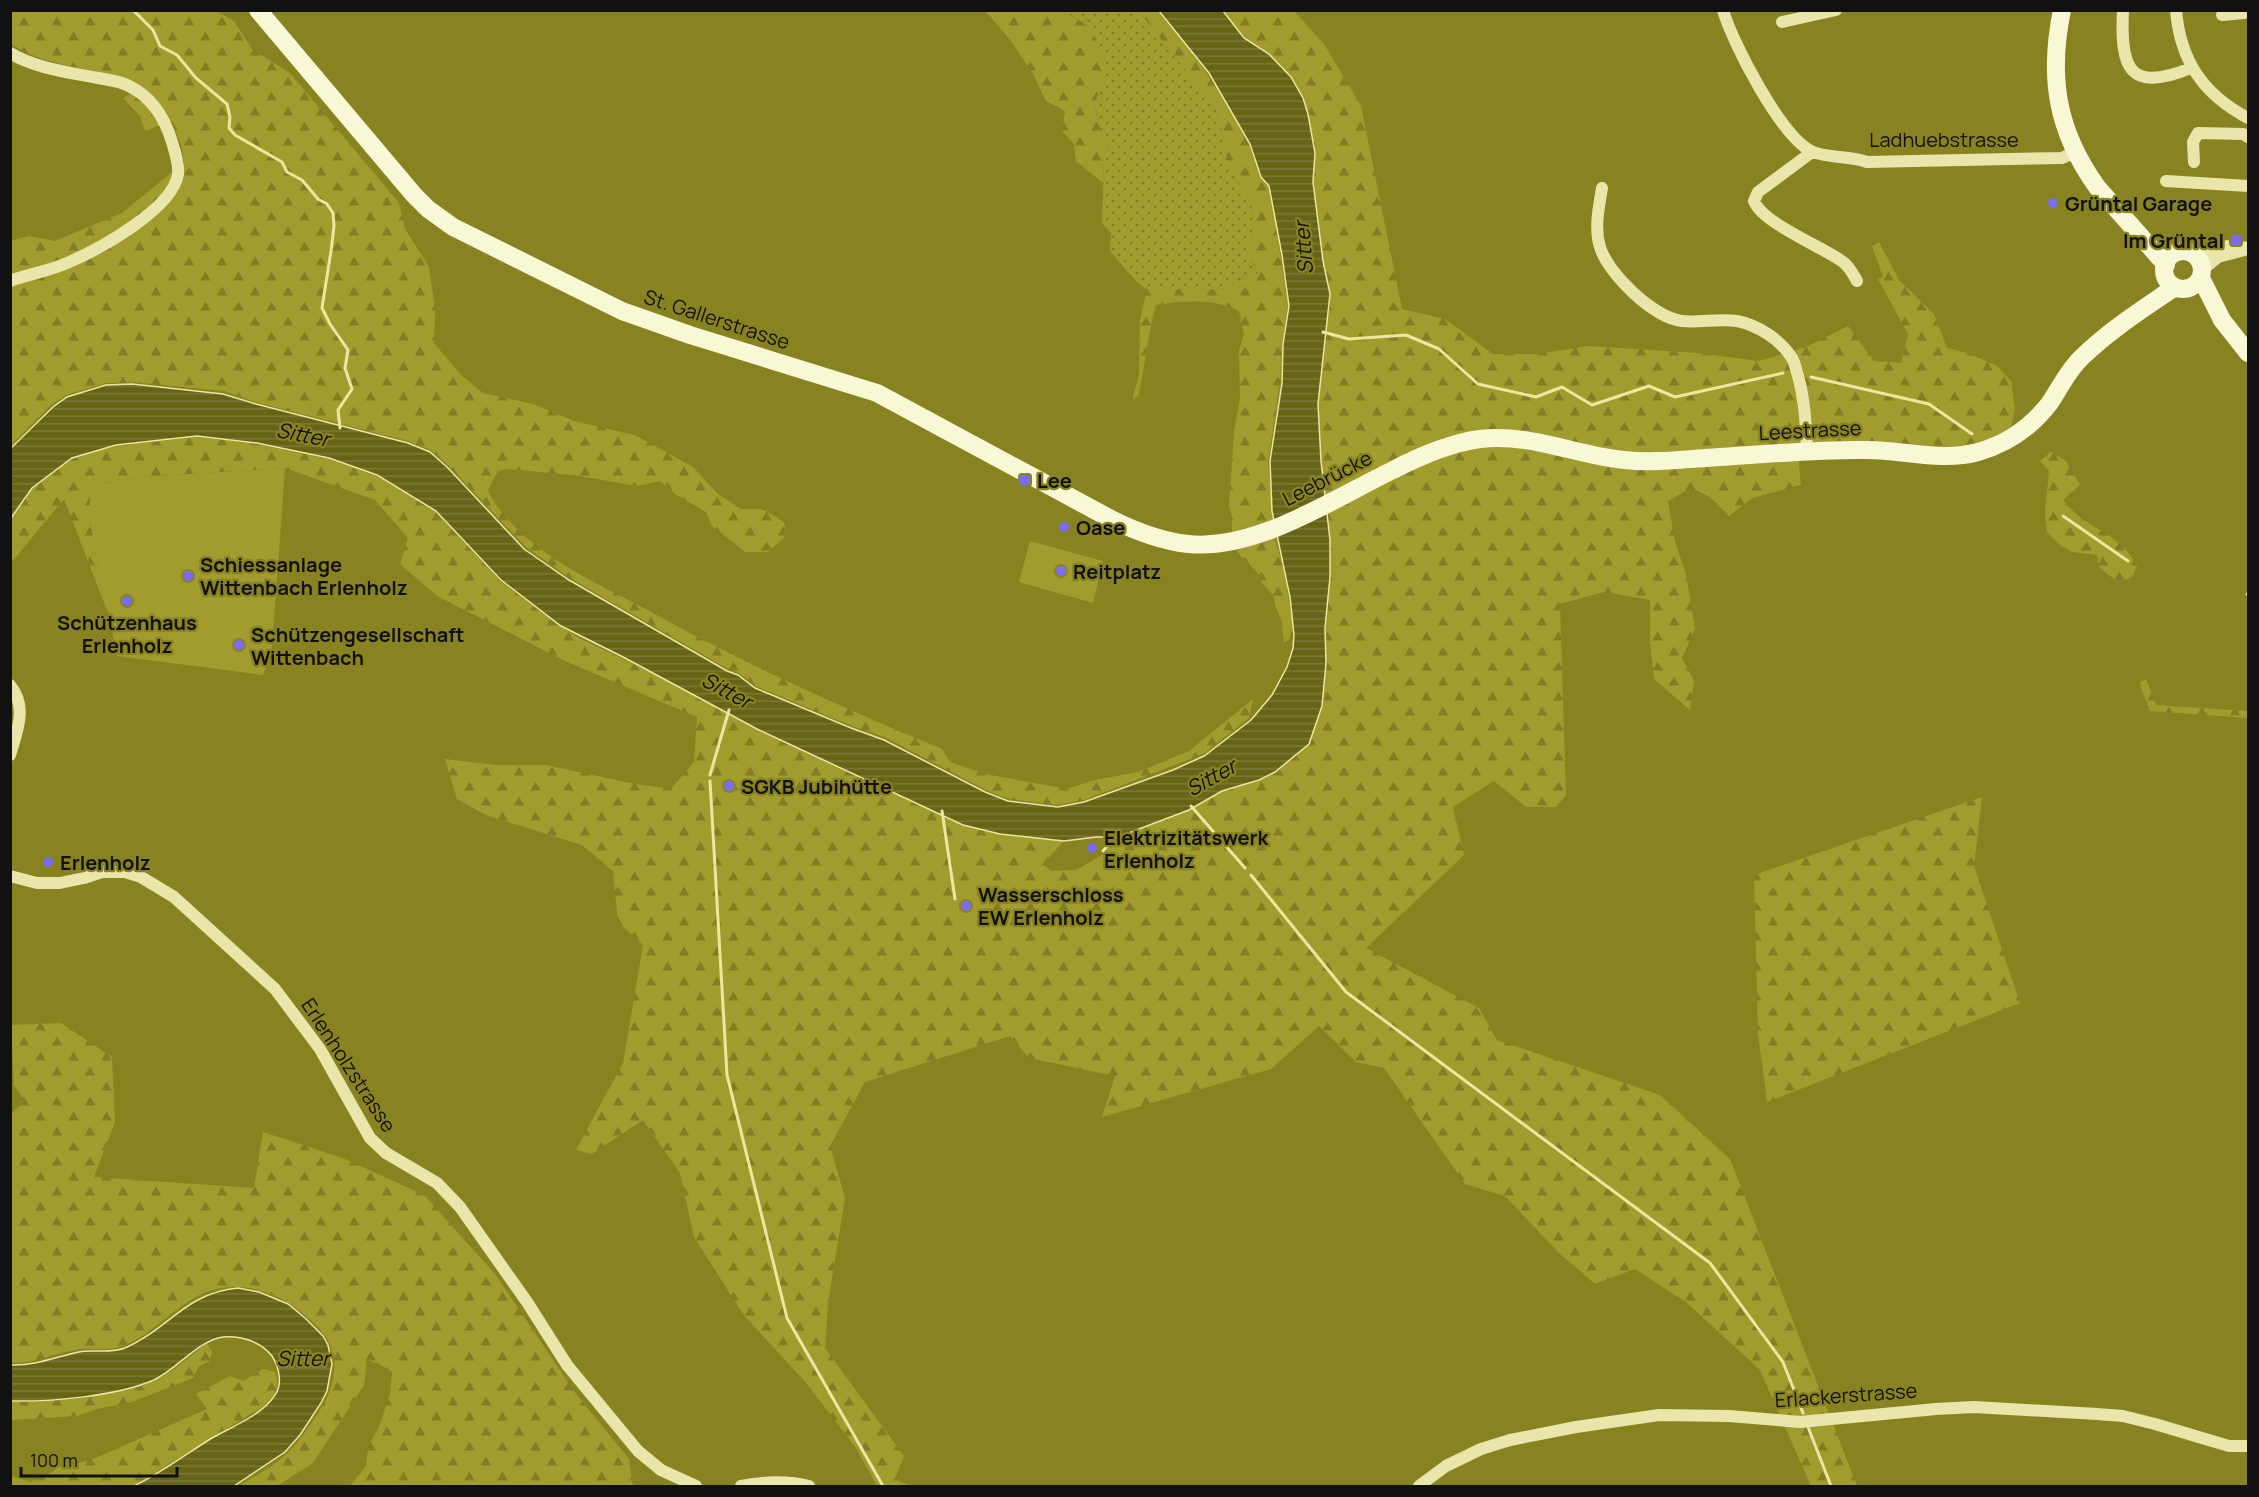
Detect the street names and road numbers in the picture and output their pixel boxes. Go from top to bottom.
street label: Ladhuebstrasse [1869,126,2019,153]
street label: St. Gallerstrasse [641,283,793,355]
street label: Leestrasse [1758,414,1862,446]
street label: Leebrücke [1278,444,1376,512]
street label: Erlenholzstrasse [296,993,402,1137]
street label: Erlackerstrasse [1774,1377,1918,1413]

